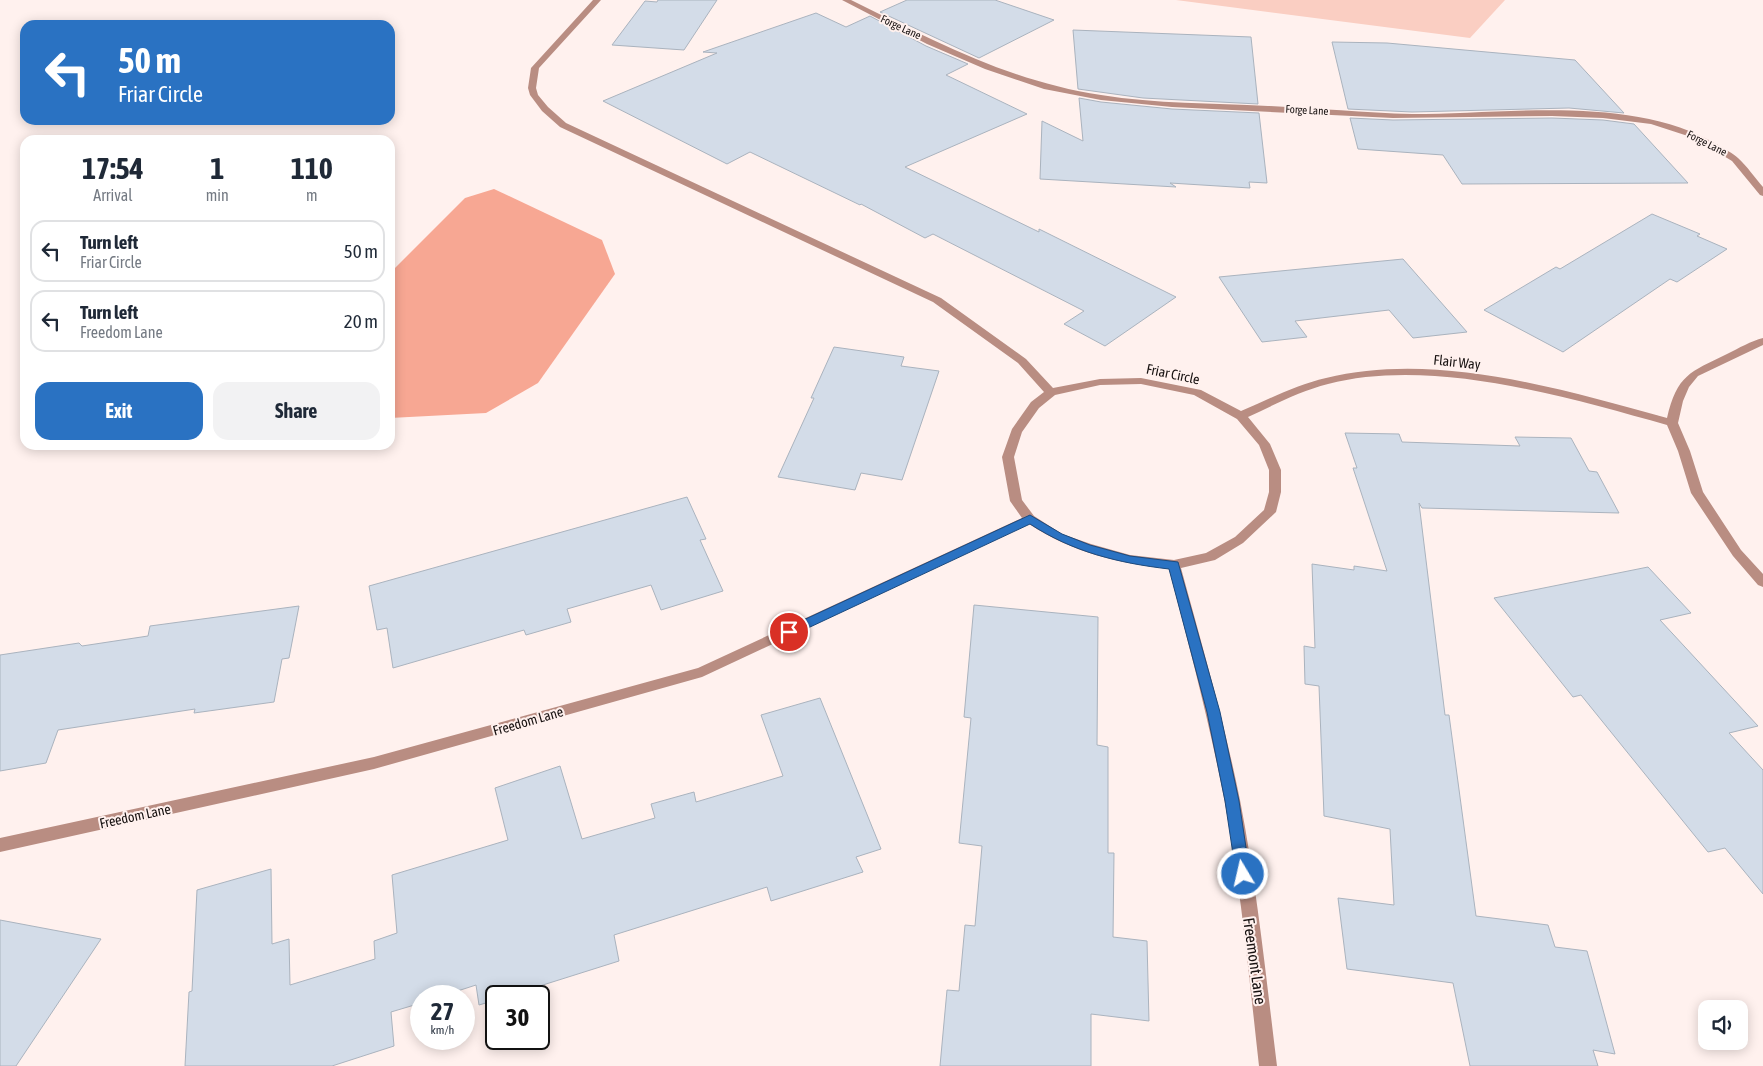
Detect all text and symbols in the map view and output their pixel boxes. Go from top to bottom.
street label: Forge Lane [879,12,923,42]
icon: left [35,40,100,105]
text: 50 m [118,40,181,80]
text: Friar Circle [118,81,203,107]
street label: Forge Lane [1285,103,1329,117]
street label: Forge Lane [1685,128,1729,158]
text: 17:54 [82,151,144,185]
text: 1 [210,151,224,185]
text: 110 [291,151,333,185]
text: Arrival [93,186,132,204]
text: min [206,186,229,204]
text: m [306,186,318,204]
text: Turn left [80,231,138,253]
icon: left [37,237,65,265]
text: 50 m [344,240,378,262]
text: Friar Circle [80,253,142,271]
text: Turn left [80,301,138,323]
icon: left [37,307,65,335]
text: 20 m [344,310,378,332]
text: Freedom Lane [80,323,163,341]
street label: Flair Way [1433,352,1482,372]
street label: Friar Circle [1145,361,1201,387]
button: Exit [35,382,203,440]
button: Share [213,382,380,440]
pin [768,611,810,653]
icon: arrive [775,618,803,646]
street label: Freedom Lane [491,703,565,739]
street label: Freedom Lane [98,801,172,831]
position arrow [1216,847,1268,899]
street label: Freemont Lane [1240,916,1270,1006]
speed limit sign: 30 [485,985,550,1050]
text: 27 [431,997,454,1025]
map controls [1698,1000,1748,1050]
button: sound [1698,1000,1748,1050]
text: km/h [431,1023,454,1037]

